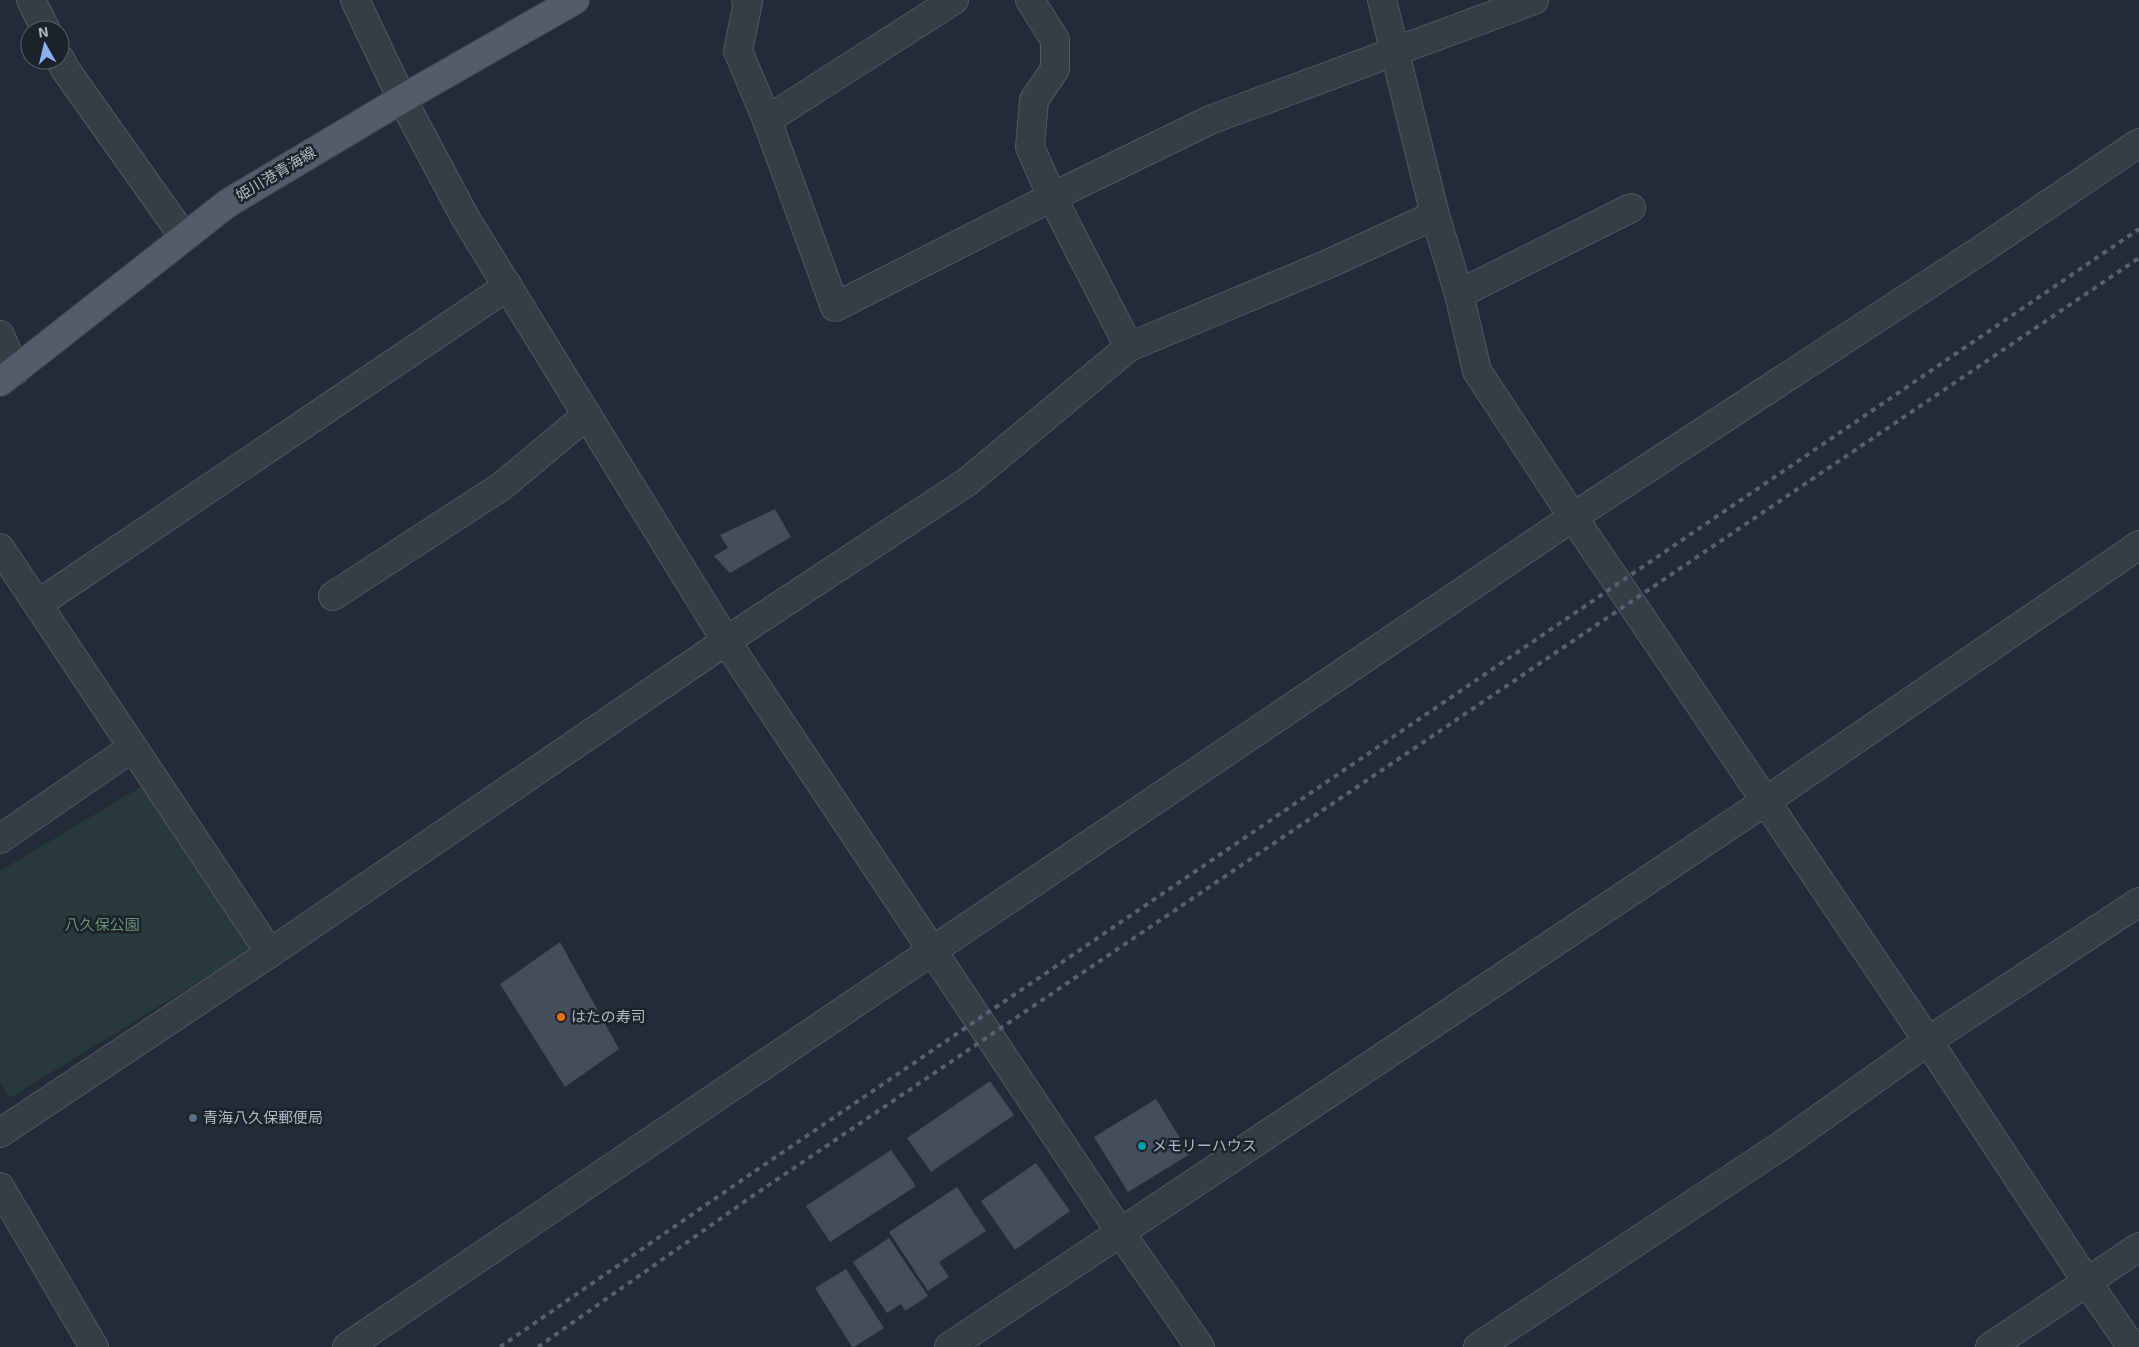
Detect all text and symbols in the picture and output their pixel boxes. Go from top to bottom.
north arrow [20,20,70,70]
text: N [37,23,49,41]
street label: 姫川港青海線 [232,142,319,204]
park label: 八久保公園 [64,915,140,933]
place label: はたの寿司 [571,1007,646,1025]
marker: はたの寿司 [555,1011,567,1023]
place label: 青海八久保郵便局 [203,1108,323,1126]
marker: 青海八久保郵便局 [187,1112,199,1124]
place label: メモリーハウス [1152,1136,1257,1154]
marker: メモリーハウス [1136,1140,1148,1152]

